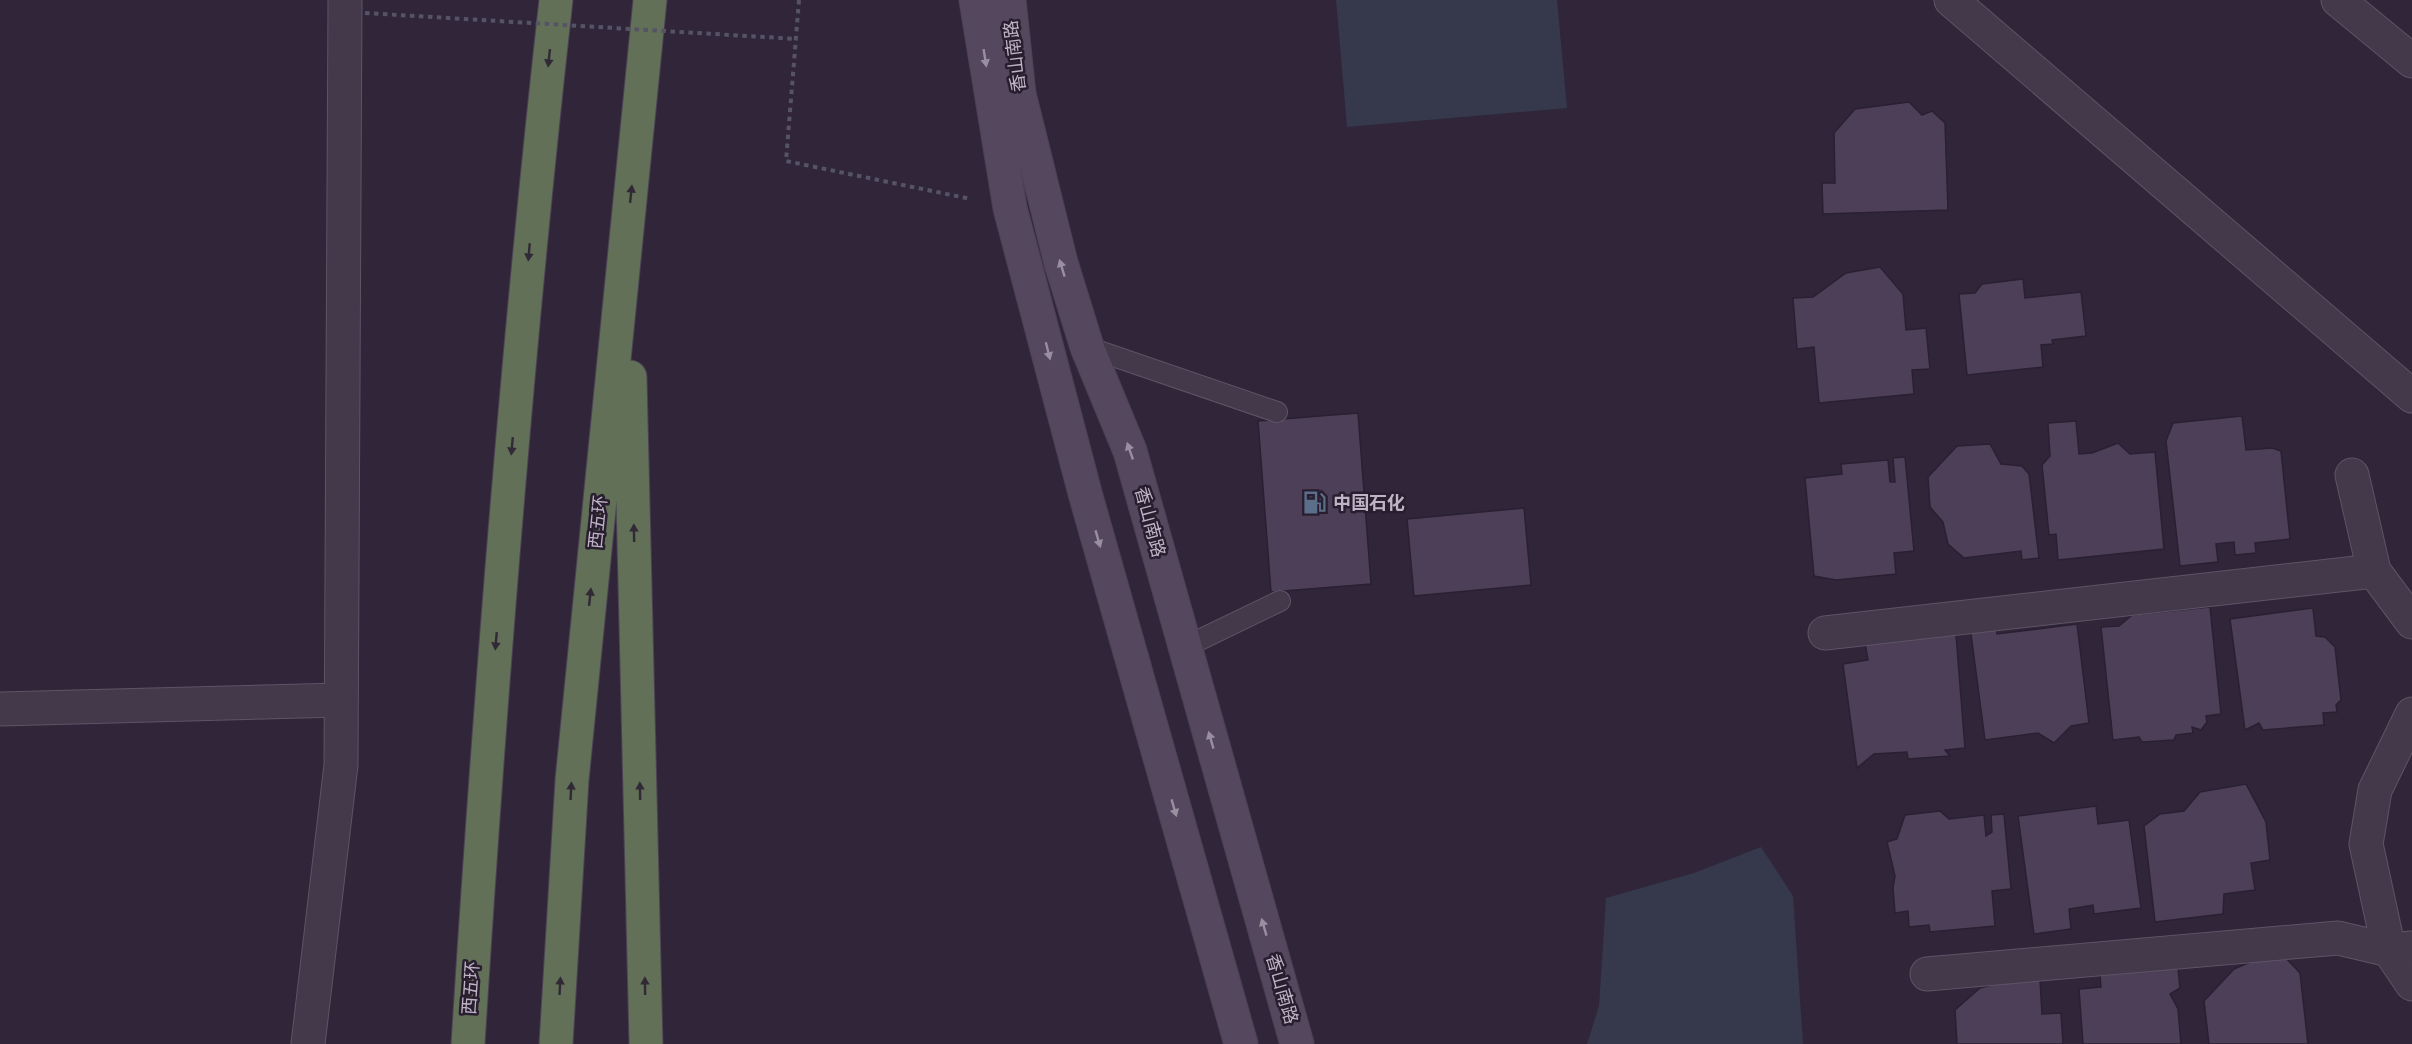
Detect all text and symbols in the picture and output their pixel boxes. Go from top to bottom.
street label: 香山南路 [1000,19,1030,93]
one-way arrow [980,48,989,67]
one-way arrow [544,49,554,68]
one-way arrow [626,184,636,203]
one-way arrow [524,243,534,262]
one-way arrow [1057,259,1066,277]
one-way arrow [1044,342,1053,360]
one-way arrow [507,437,517,456]
one-way arrow [1124,442,1134,460]
street label: 香山南路 [1130,484,1170,560]
fuel station icon: 中国石化 [1302,490,1328,516]
place label: 中国石化 [1333,492,1405,514]
street label: 西五环 [584,494,612,550]
one-way arrow [629,523,639,542]
one-way arrow [1094,530,1103,548]
one-way arrow [585,587,595,606]
one-way arrow [491,631,501,650]
one-way arrow [1206,730,1215,748]
one-way arrow [567,781,576,800]
one-way arrow [635,781,645,800]
one-way arrow [1170,799,1179,817]
one-way arrow [1259,918,1268,936]
street label: 香山南路 [1262,951,1302,1027]
street label: 西五环 [458,960,484,1016]
one-way arrow [555,976,564,995]
one-way arrow [640,976,650,995]

